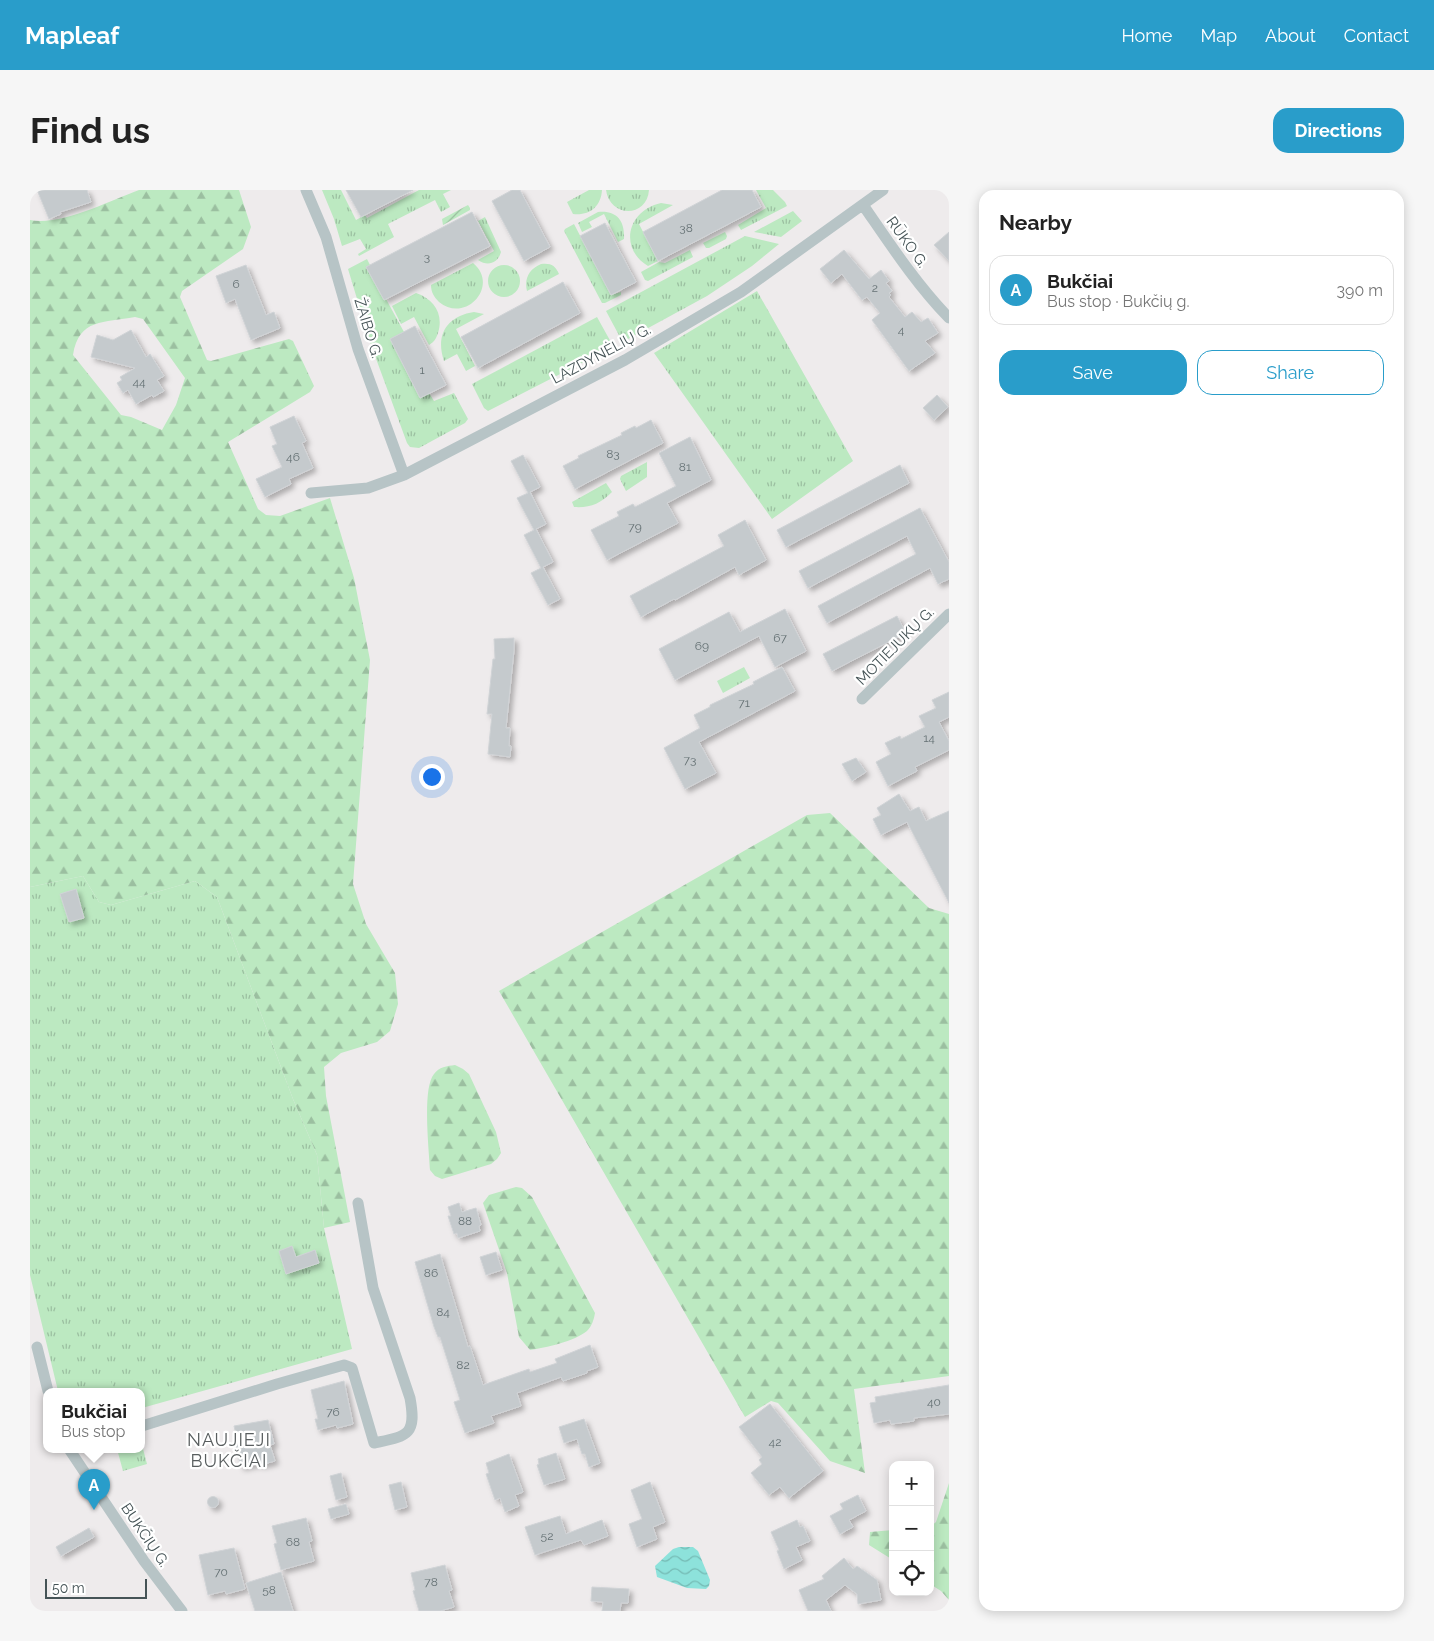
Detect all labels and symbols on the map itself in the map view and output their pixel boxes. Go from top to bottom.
street label: RŪKO G. [882,213,932,271]
house number: 38 [679,221,693,235]
house number: 3 [424,250,430,264]
house number: 6 [232,277,240,291]
house number: 2 [872,281,878,295]
street label: ŽAIBO G. [350,296,386,360]
street label: LAZDYNĖLIŲ G. [548,319,654,388]
house number: 4 [898,323,905,337]
house number: 1 [419,363,425,377]
house number: 44 [132,375,146,389]
house number: 83 [606,447,620,461]
house number: 46 [286,450,300,464]
house number: 81 [679,460,691,474]
house number: 79 [628,520,642,534]
street label: MOTIEJUKŲ G. [852,603,938,689]
house number: 67 [773,631,787,645]
house number: 69 [695,639,709,653]
house number: 71 [738,696,750,710]
house number: 14 [923,731,935,745]
house number: 73 [684,753,696,767]
your location [419,764,445,790]
house number: 88 [458,1214,472,1228]
house number: 86 [424,1266,438,1280]
house number: 84 [436,1305,450,1319]
house number: 82 [456,1358,470,1372]
house number: 40 [927,1395,941,1409]
house number: 76 [326,1405,340,1419]
district label: NAUJIEJI BUKČIAI [187,1429,271,1471]
house number: 42 [769,1435,781,1449]
pin: A [78,1469,110,1510]
street label: BUKČIŲ G. [117,1499,174,1570]
house number: 52 [541,1529,553,1543]
house number: 68 [286,1535,300,1549]
house number: 70 [214,1565,228,1579]
house number: 78 [424,1575,438,1589]
scale bar [45,1576,148,1599]
house number: 58 [262,1583,276,1597]

